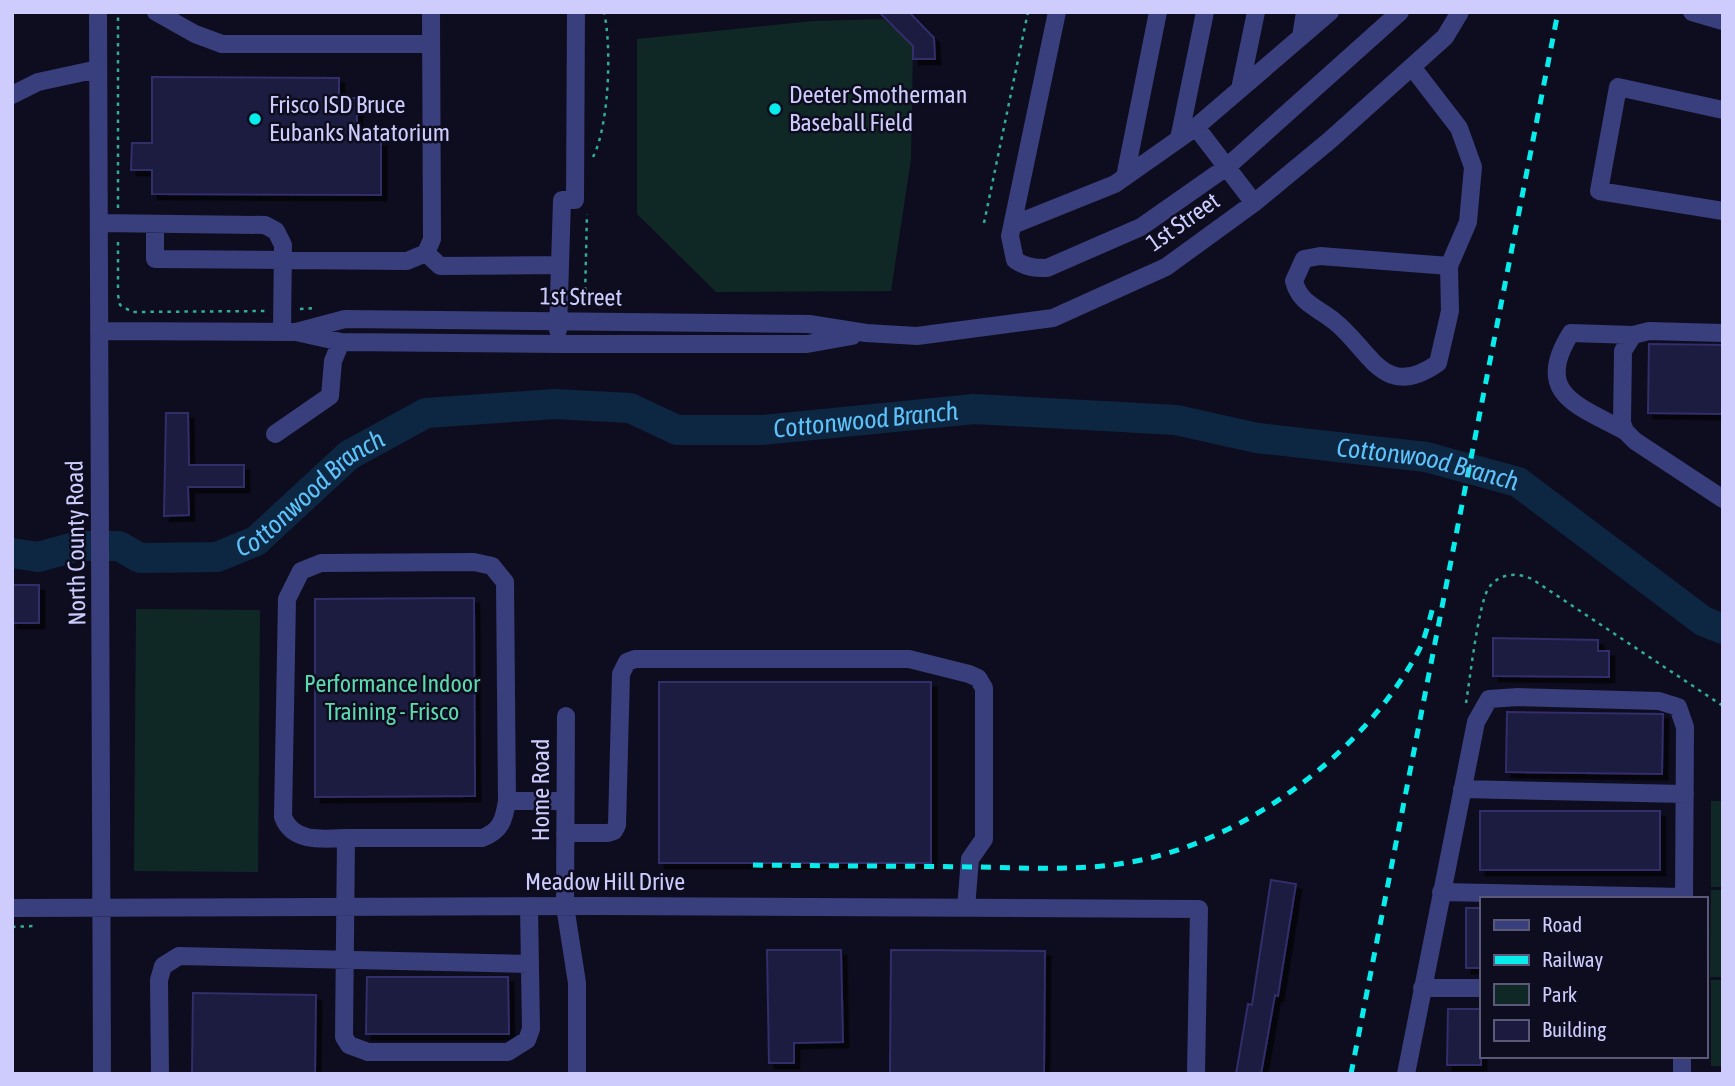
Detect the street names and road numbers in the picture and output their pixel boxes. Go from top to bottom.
street label: 1st Street [1141,187,1224,256]
street label: 1st Street [539,282,623,311]
street label: North County Road [61,460,90,626]
street label: Home Road [527,739,554,841]
street label: Meadow Hill Drive [525,868,685,895]

